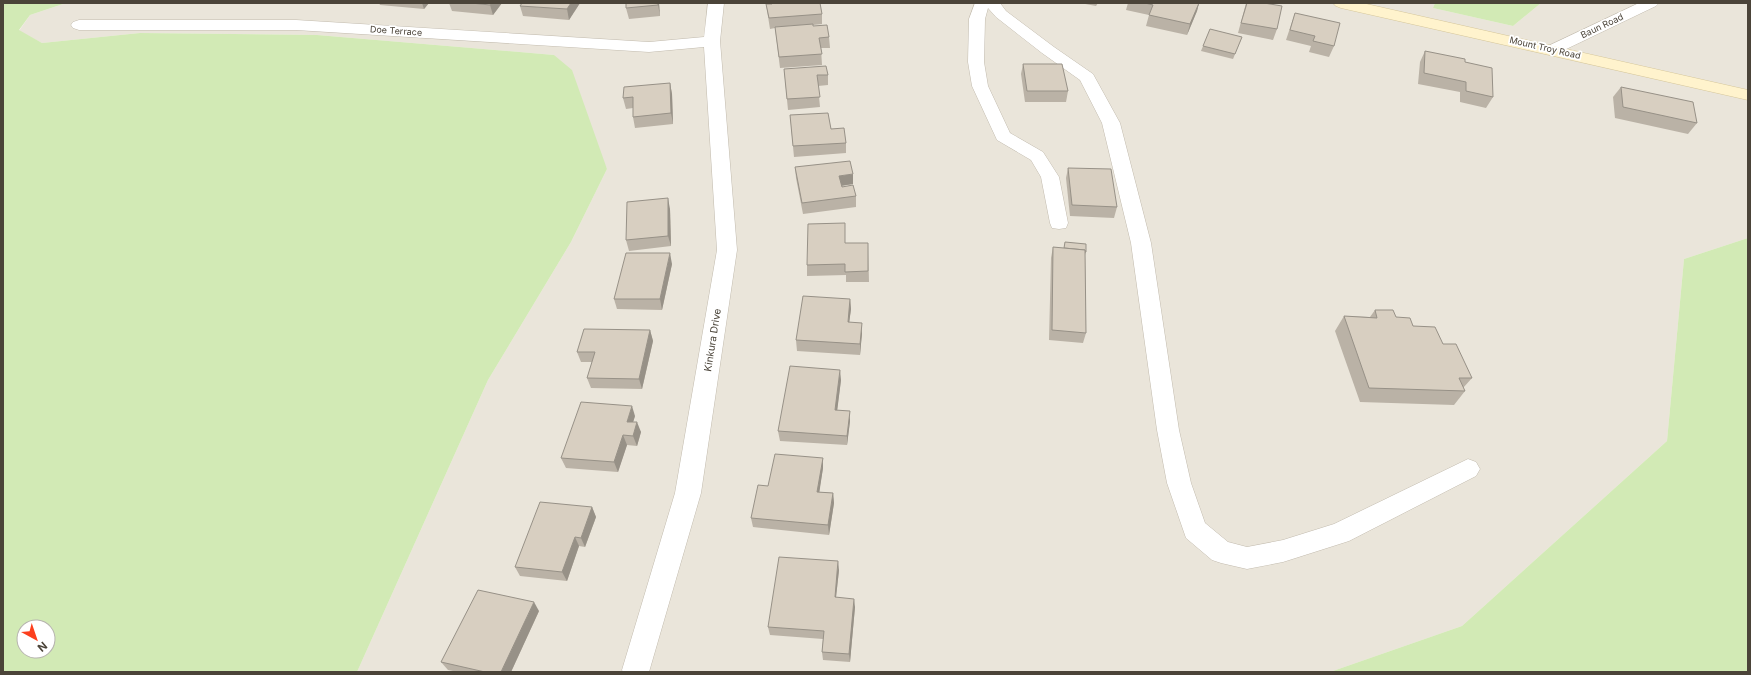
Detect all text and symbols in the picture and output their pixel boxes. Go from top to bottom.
street label: Baun Road [1579,11,1625,40]
street label: Doe Terrace [370,23,423,38]
street label: Mount Troy Road [1508,34,1582,61]
street label: Kinkura Drive [701,307,723,372]
north arrow [16,619,56,659]
text: N [35,639,50,655]

